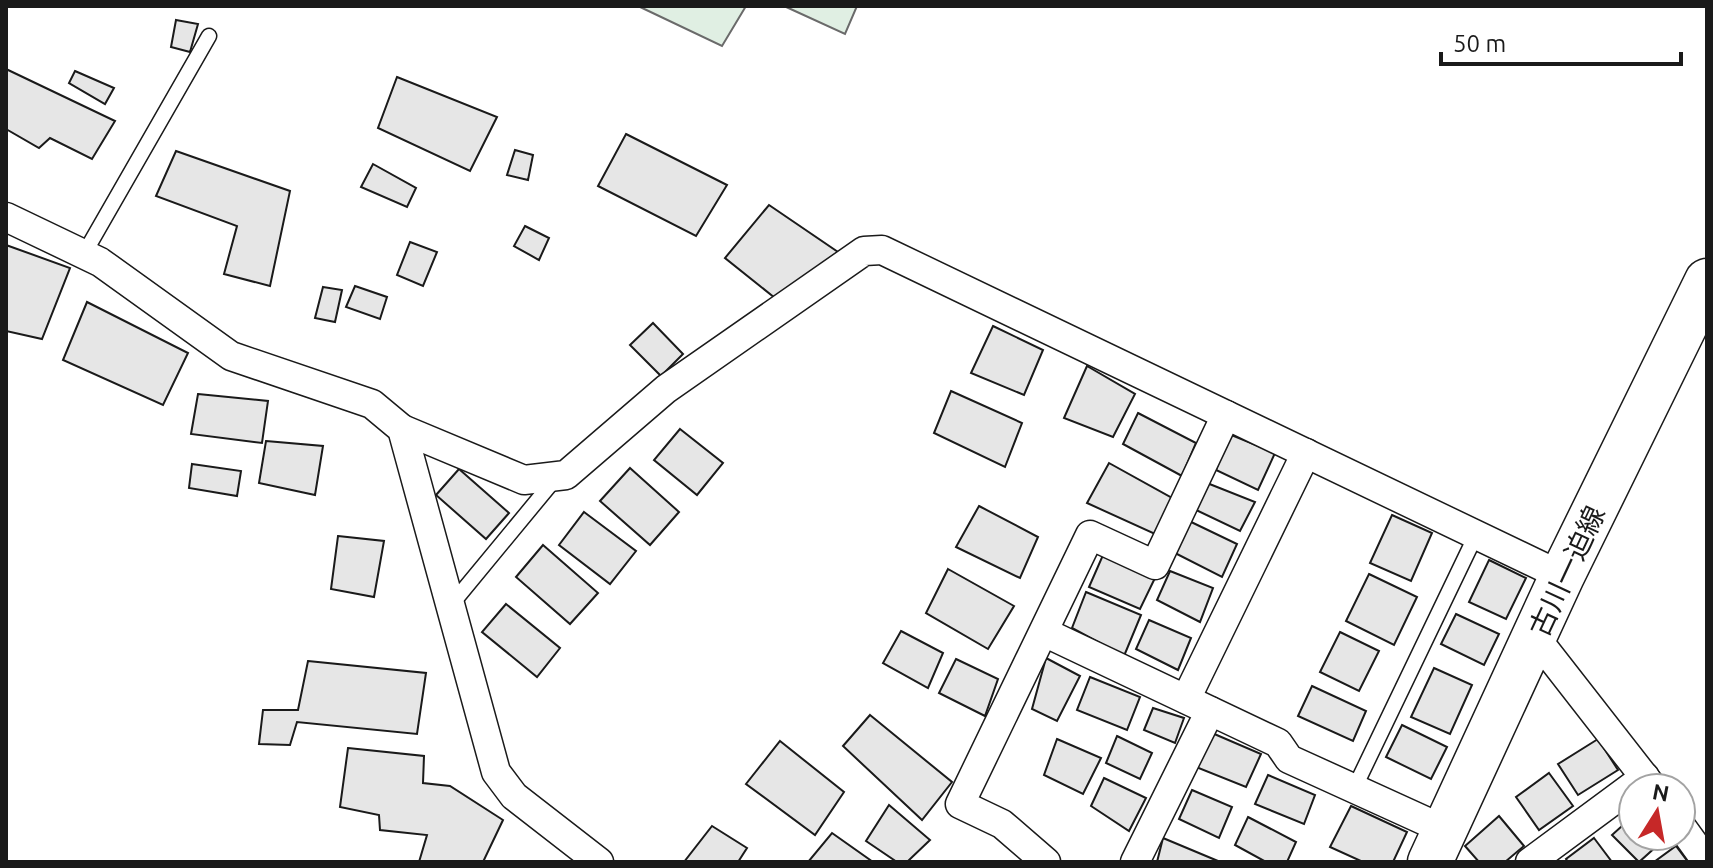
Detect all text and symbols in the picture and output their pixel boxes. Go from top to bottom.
scale bar [1441,16,1681,66]
text: 50 m [1453,30,1506,57]
street label: 古川一迫線 [1523,501,1610,641]
north arrow [1617,772,1697,852]
text: N [1650,778,1671,806]

